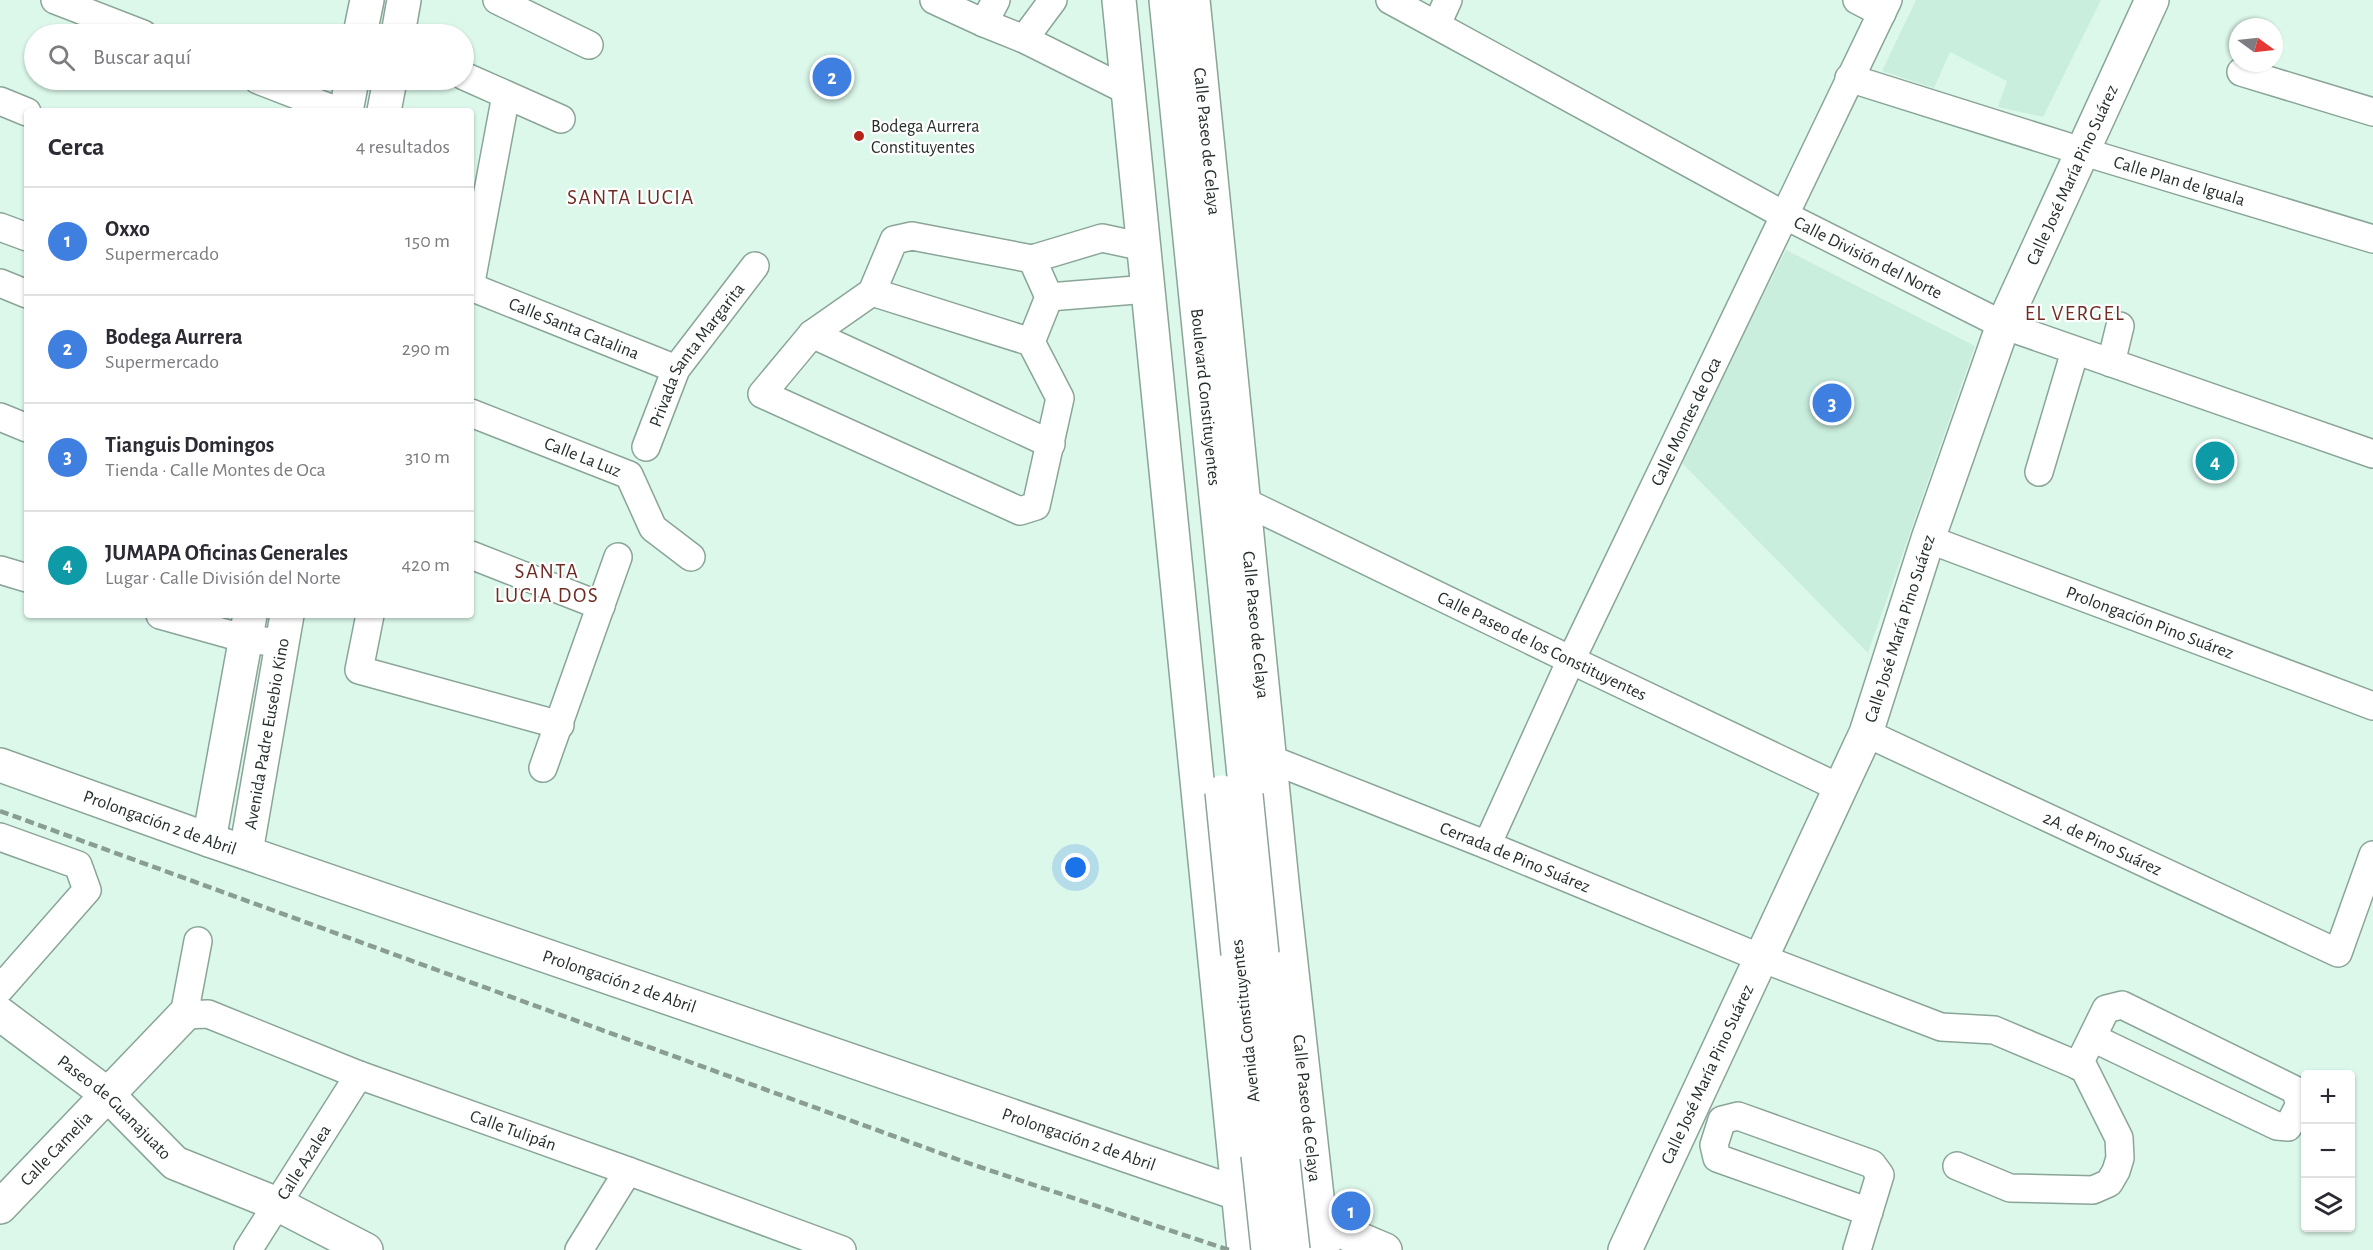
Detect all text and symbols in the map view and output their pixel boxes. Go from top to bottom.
north arrow [2229,18,2283,72]
search box [24,24,474,90]
icon: search [45,41,78,74]
text: Buscar aquí [93,46,191,68]
pin: 2 [812,54,852,100]
street label: Calle Paseo de Celaya [1190,67,1223,216]
street label: Calle José María Pino Suárez [2024,83,2122,268]
place label: Bodega Aurrera Constituyentes [871,118,980,157]
marker: Bodega Aurrera Constituyentes [852,129,866,143]
text: Cerca [48,134,105,160]
text: 4 resultados [356,137,450,157]
street label: Calle Plan de Iguala [2111,153,2247,210]
district label: SANTA LUCIA [567,187,695,208]
street label: Calle División del Norte [1791,213,1945,303]
text: Oxxo [105,218,150,240]
text: 1 [64,231,71,251]
text: 150 m [405,231,450,251]
text: Supermercado [105,244,219,264]
street label: Privada Santa Margarita [647,280,748,430]
street label: Calle Santa Catalina [506,295,641,363]
district label: EL VERGEL [2025,303,2125,324]
street label: Boulevard Constituyentes [1187,308,1223,486]
text: Bodega Aurrera [105,326,243,348]
text: 2 [63,339,72,359]
text: 290 m [402,339,450,359]
text: Supermercado [105,352,219,372]
street label: Calle Montes de Oca [1648,355,1725,489]
pin: 3 [1812,380,1852,426]
text: Tianguis Domingos [105,434,274,456]
street label: Calle La Luz [541,435,623,481]
pin: 4 [2196,438,2234,484]
text: 3 [63,447,72,467]
text: 310 m [405,447,450,467]
text: Tienda · Calle Montes de Oca [105,460,326,480]
street label: Calle José María Pino Suárez [1862,533,1939,725]
text: JUMAPA Oficinas Generales [105,542,348,564]
street label: Calle Paseo de Celaya [1239,550,1271,700]
text: 4 [62,555,73,575]
text: 420 m [401,555,450,575]
district label: SANTA LUCIA DOS [495,561,599,606]
text: Lugar · Calle División del Norte [105,568,341,588]
street label: Prolongación Pino Suárez [2063,584,2236,663]
street label: Calle Paseo de los Constituyentes [1434,589,1649,704]
street label: Avenida Padre Eusebio Kino [242,637,293,831]
street label: Prolongación 2 de Abril [81,788,239,859]
street label: 2A. de Pino Suárez [2040,809,2164,879]
street label: Cerrada de Pino Suárez [1437,819,1593,897]
your location [1061,853,1090,882]
street label: Avenida Constituyentes [1228,938,1264,1103]
street label: Prolongación 2 de Abril [540,947,698,1017]
street label: Calle José María Pino Suárez [1658,982,1757,1167]
street label: Calle Paseo de Celaya [1289,1034,1323,1183]
street label: Paseo de Guanajuato [54,1052,174,1164]
map controls [2301,1070,2355,1232]
button: + [2301,1070,2355,1124]
street label: Prolongación 2 de Abril [1000,1105,1158,1175]
street label: Calle Tulipán [468,1107,558,1155]
street label: Calle Camelia [17,1109,96,1190]
street label: Calle Azalea [274,1122,335,1203]
button: − [2301,1124,2355,1178]
button: layers [2301,1178,2355,1232]
pin: 1 [1332,1188,1370,1234]

